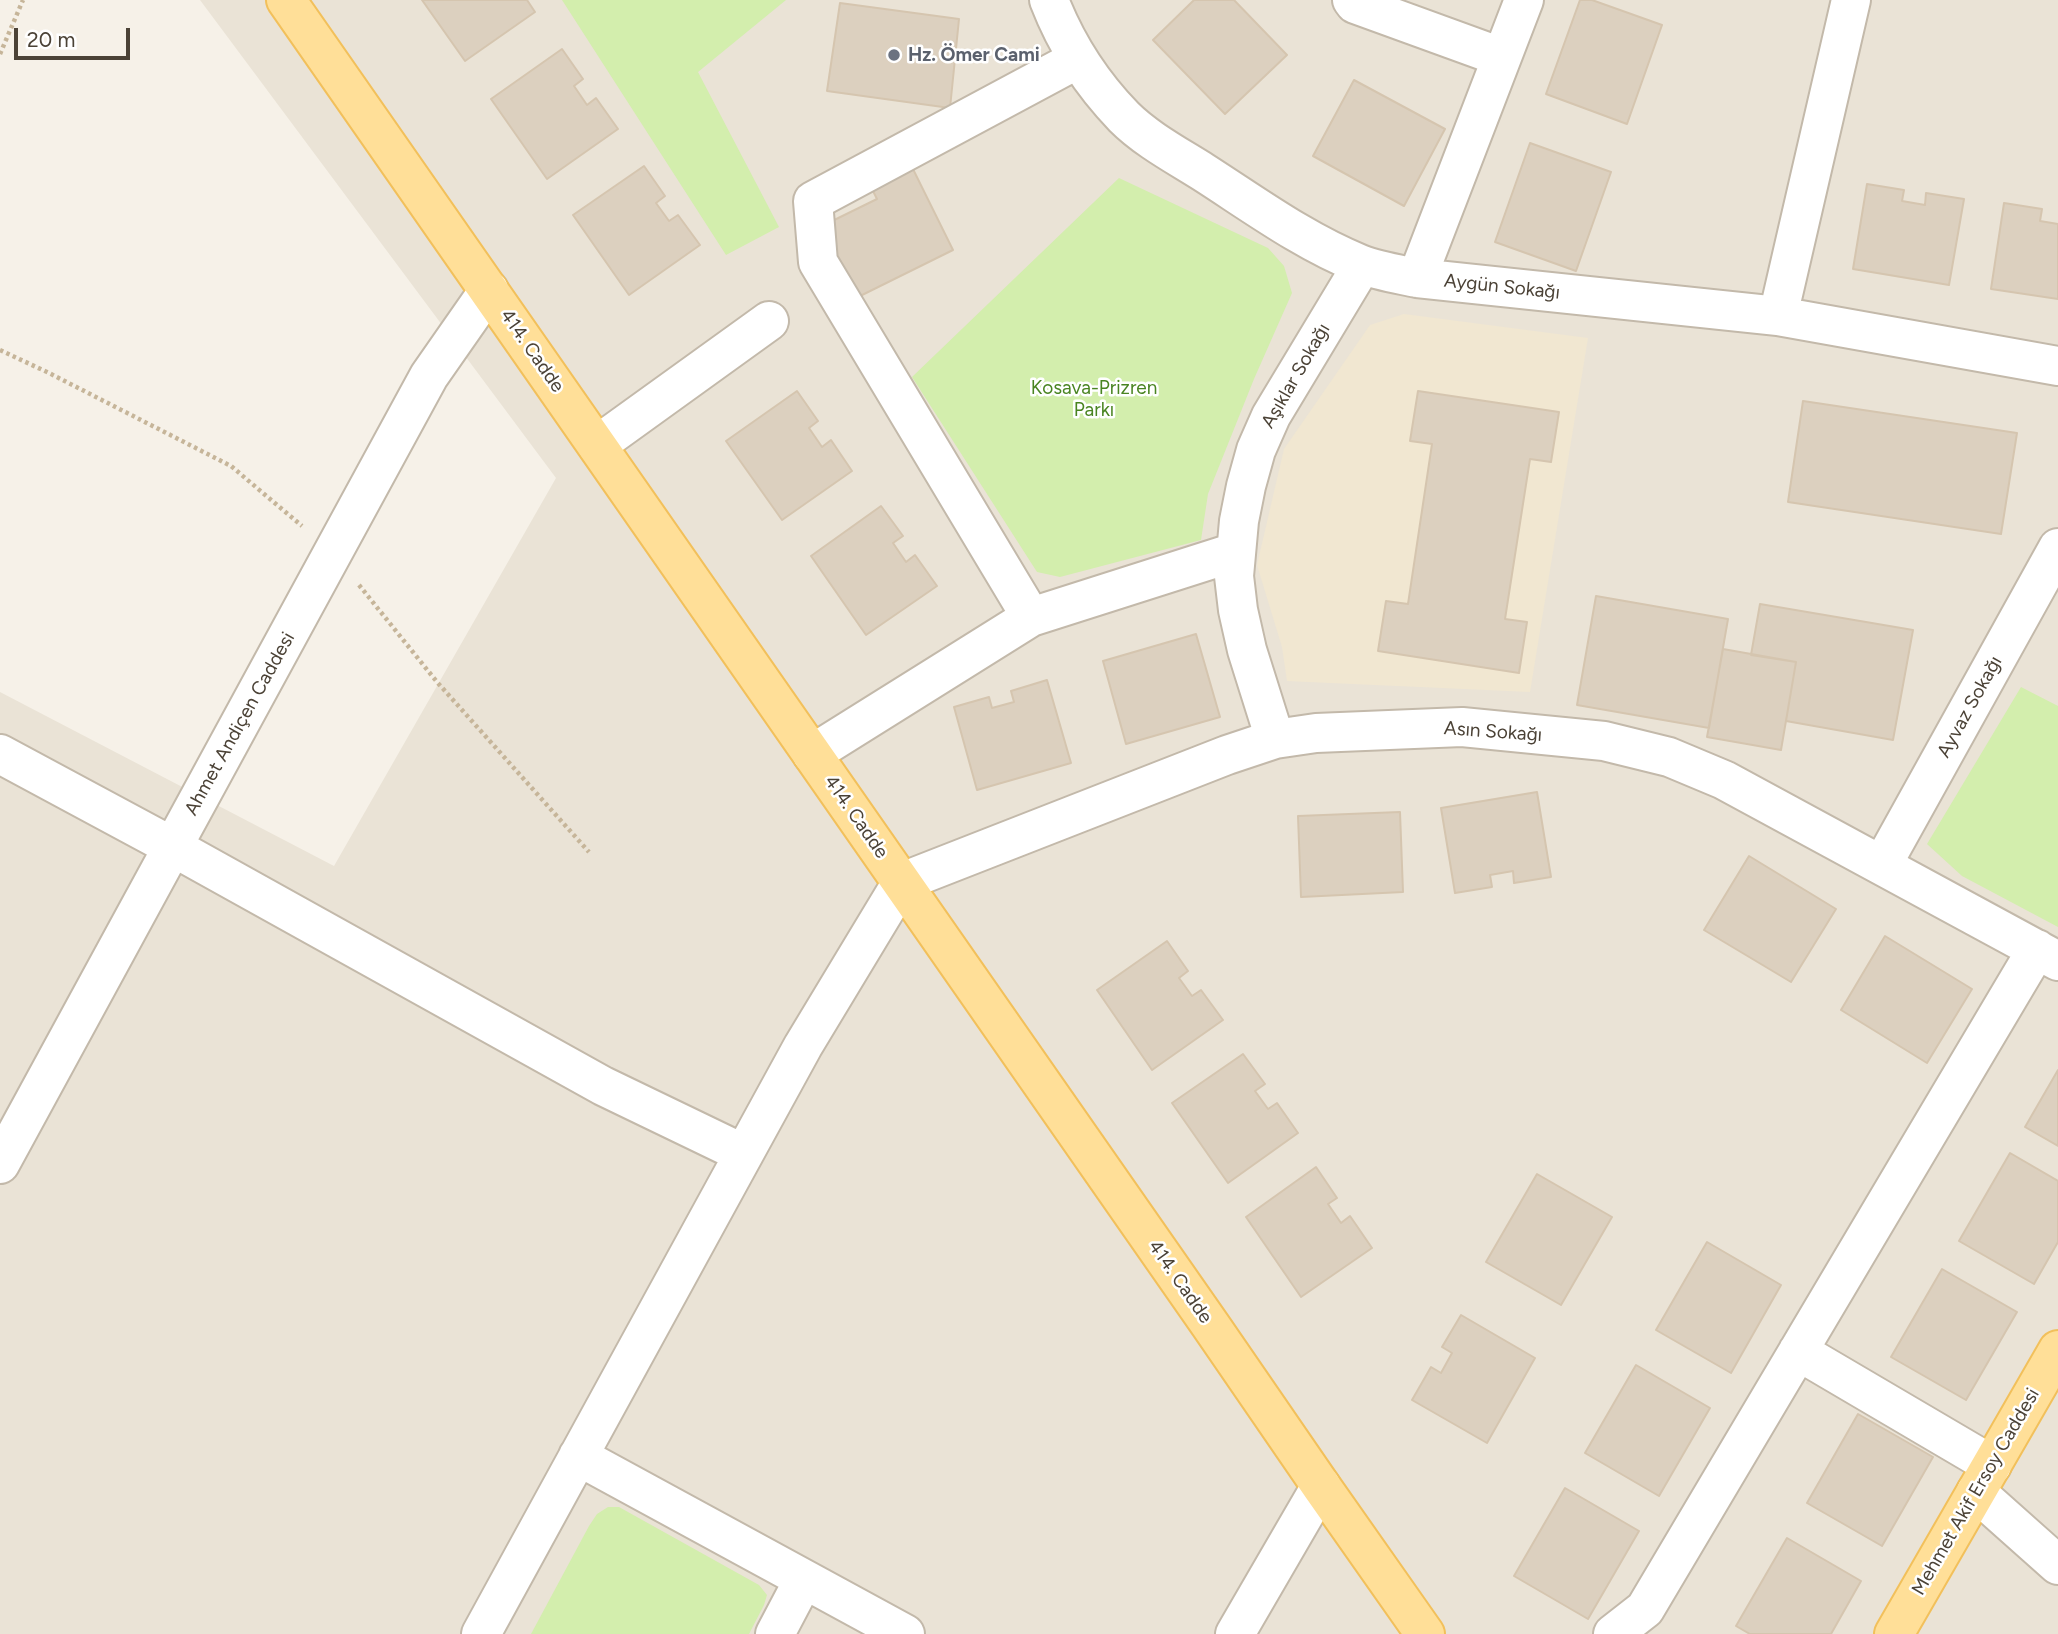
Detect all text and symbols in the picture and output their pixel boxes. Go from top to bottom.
scale bar [18,14,133,58]
text: 20 m [27,27,75,52]
place label: Hz. Ömer Cami [908,44,1040,66]
marker: Hz. Ömer Cami [886,47,902,63]
street label: Aygün Sokağı [1443,270,1561,304]
street label: 414. Cadde [495,305,569,397]
street label: Aşıklar Sokağı [1257,319,1335,433]
park label: Kosava-Prizren Parkı [1031,377,1157,421]
street label: Ahmet Andiçen Caddesi [180,628,300,820]
street label: Ayvaz Sokağı [1933,652,2007,762]
street label: Asın Sokağı [1443,717,1543,747]
street label: 414. Cadde [819,771,893,863]
street label: 414. Cadde [1143,1236,1217,1328]
street label: Mehmet Akif Ersoy Caddesi [1907,1385,2045,1599]

